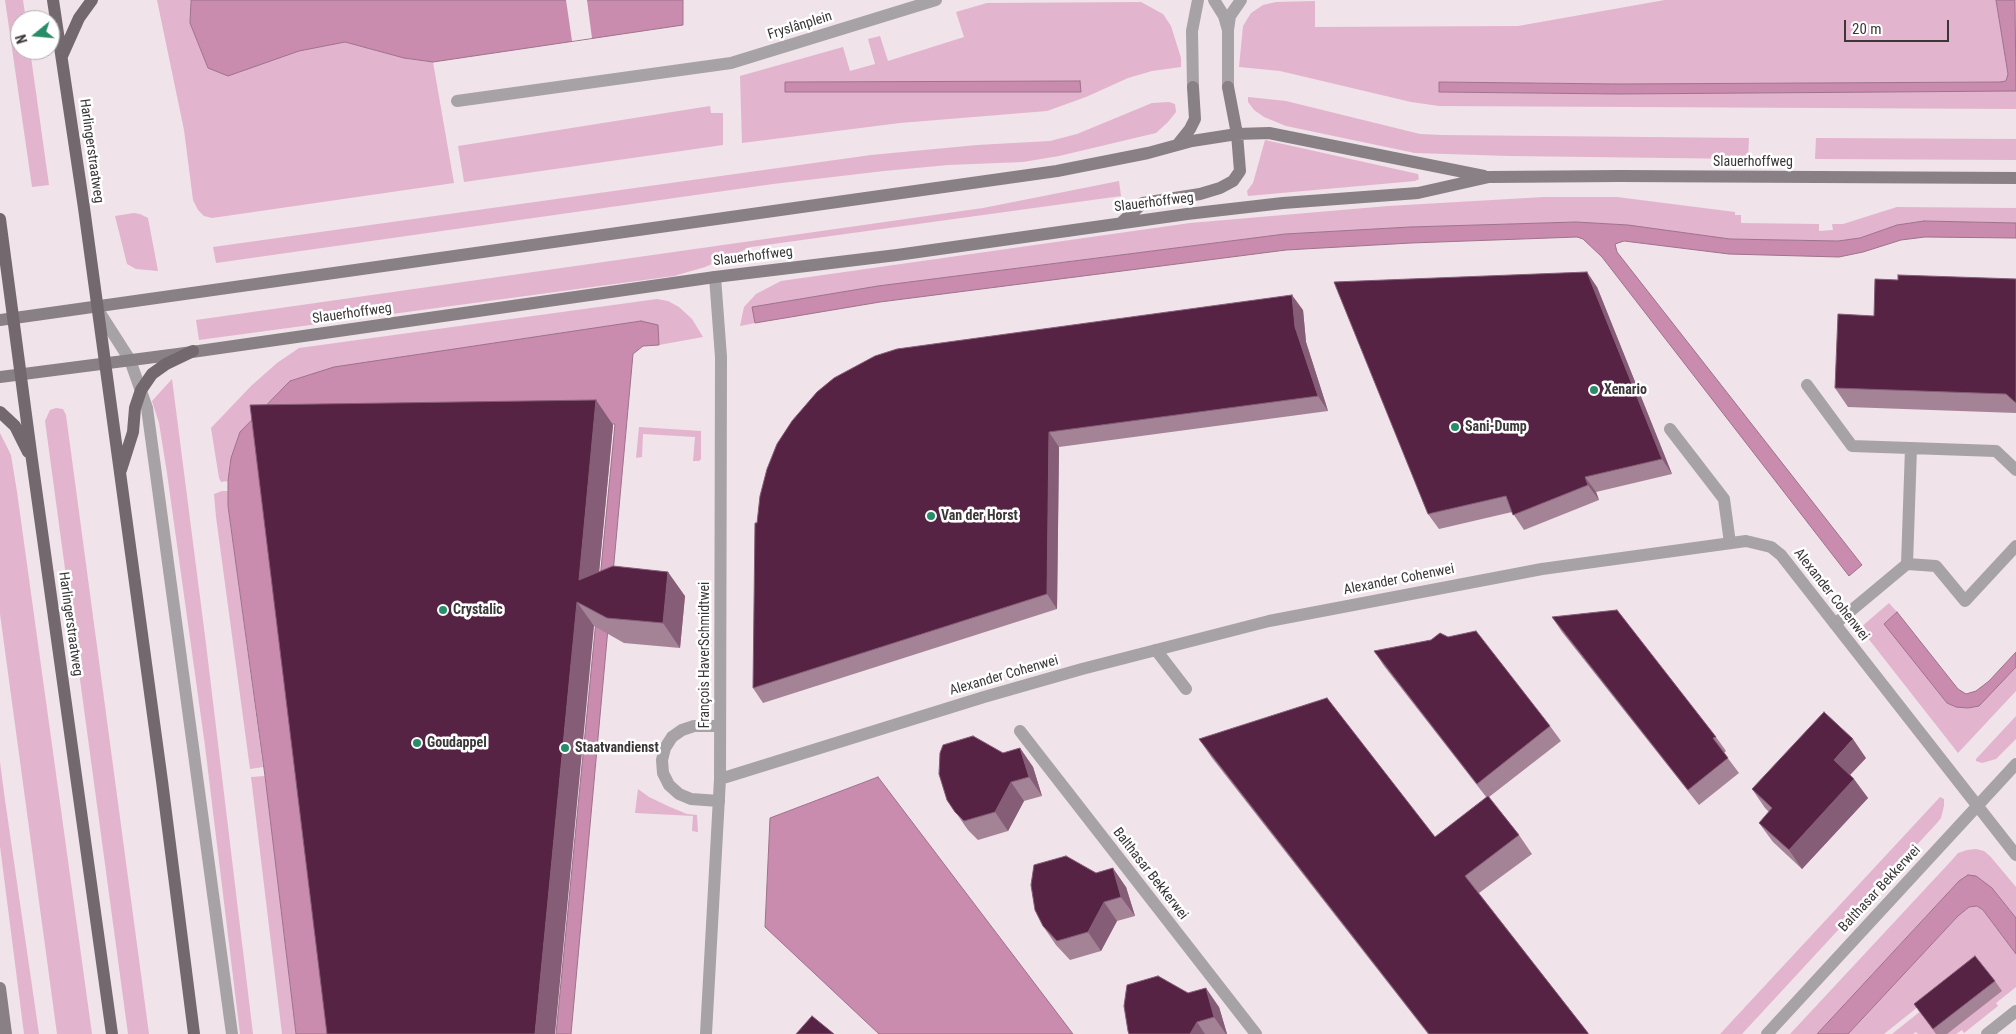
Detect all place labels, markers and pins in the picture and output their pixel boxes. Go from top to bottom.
place label: Xenario [1604,382,1647,398]
marker: Xenario [1588,384,1600,396]
place label: Sani-Dump [1465,419,1527,435]
marker: Sani-Dump [1449,421,1461,433]
place label: Van der Horst [941,508,1018,524]
marker: Van der Horst [925,510,937,522]
place label: Crystalic [453,602,503,618]
marker: Crystalic [437,604,449,616]
place label: Goudappel [427,735,487,751]
marker: Goudappel [411,737,423,749]
place label: Staatvandienst [575,740,659,756]
marker: Staatvandienst [559,742,571,754]

